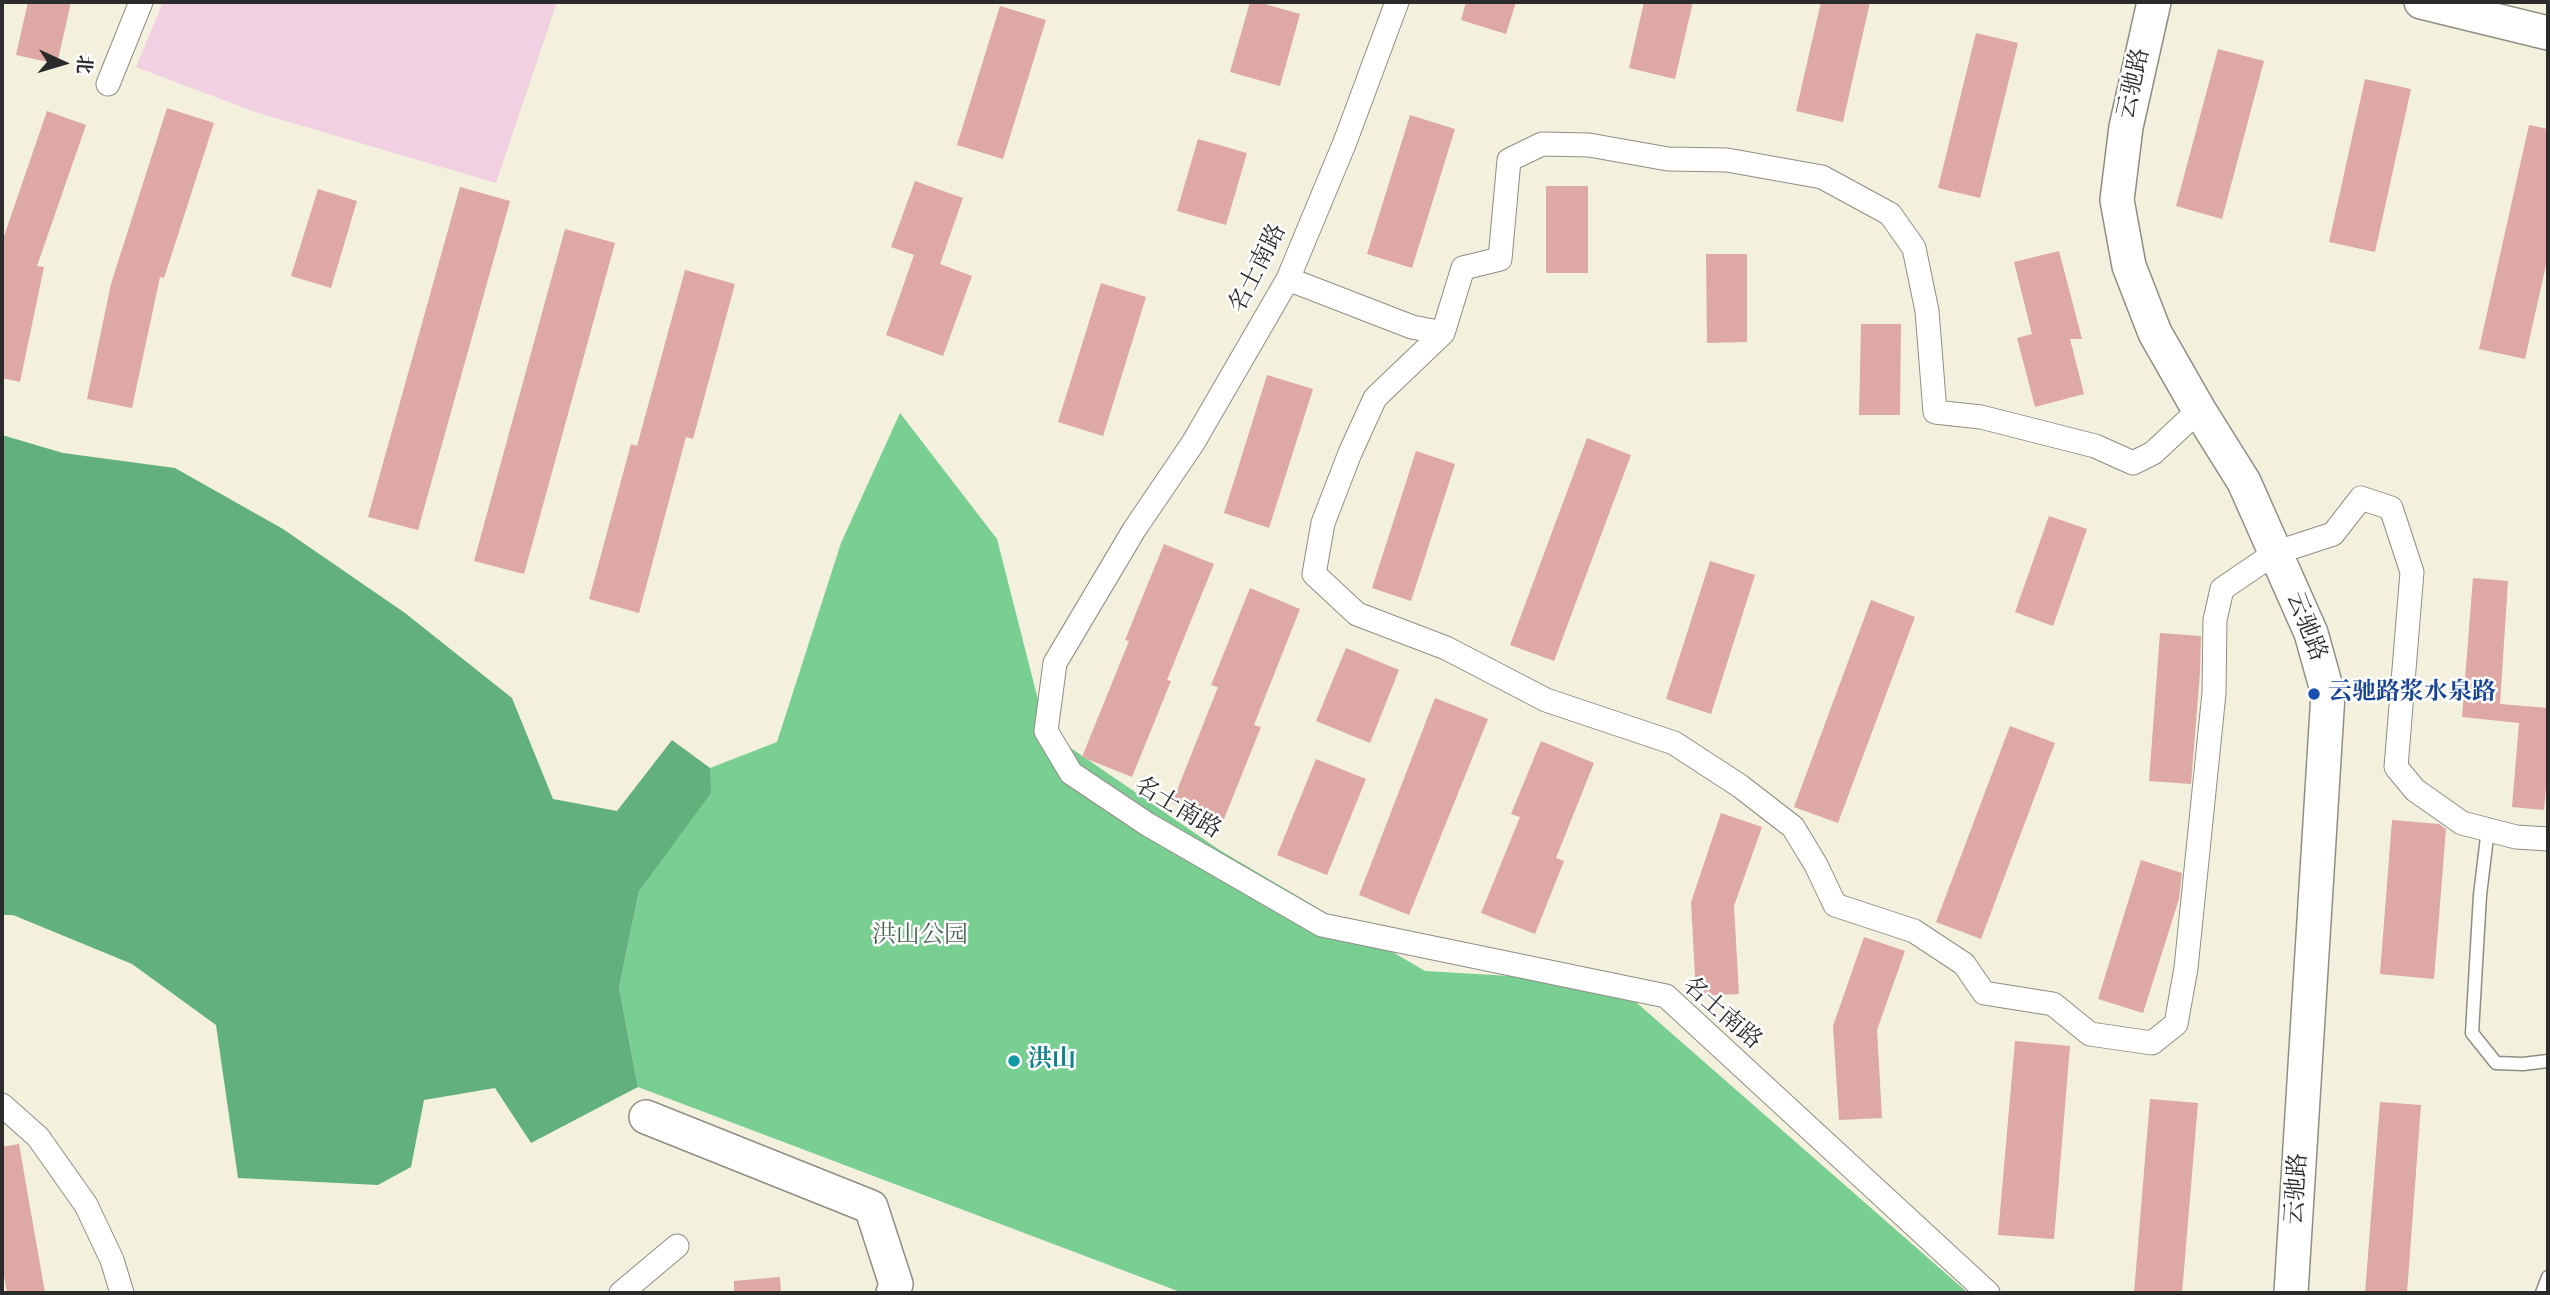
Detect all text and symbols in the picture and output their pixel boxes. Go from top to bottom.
north arrow [28,28,98,98]
street label: 云驰路 [2113,46,2157,122]
text: 北 [71,54,97,75]
street label: 名士南路 [1224,220,1294,318]
street label: 云驰路 [2279,588,2331,666]
place label: 云驰路浆水泉路 [2328,680,2496,708]
marker: 云驰路浆水泉路 [2306,686,2322,702]
street label: 名士南路 [1128,772,1226,846]
park label: 洪山公园 [872,923,968,951]
street label: 名士南路 [1675,972,1767,1056]
place label: 洪山 [1028,1047,1076,1075]
marker: 洪山 [1006,1053,1022,1069]
street label: 云驰路 [2281,1152,2315,1226]

